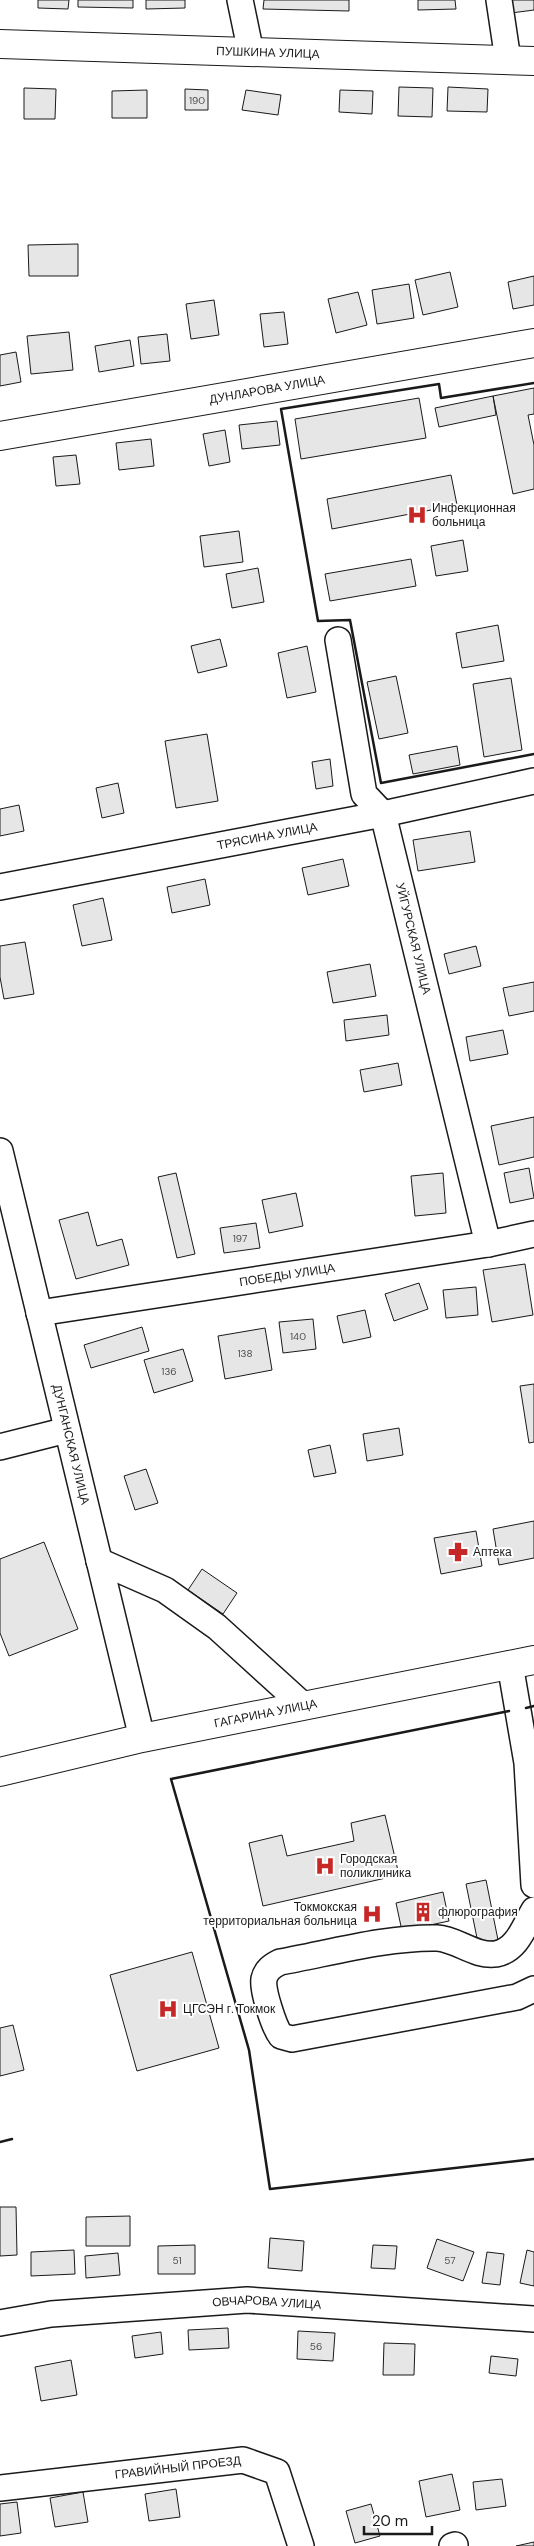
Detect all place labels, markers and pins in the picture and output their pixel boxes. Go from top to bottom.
place label: Инфекционная больница [432,500,516,530]
hospital icon: Инфекционная больница [406,504,428,526]
pharmacy icon: Аптека [447,1541,469,1563]
place label: Аптека [473,1544,512,1560]
place label: Городская поликлиника [340,1851,412,1881]
hospital icon: Городская поликлиника [314,1855,336,1877]
place label: Токмокская территориальная больница [203,1899,357,1929]
building icon: флюрография [412,1901,434,1923]
hospital icon: Токмокская территориальная больница [361,1903,383,1925]
place label: флюрография [438,1904,518,1920]
hospital icon: ЦГСЭН г. Токмок [157,1998,179,2020]
place label: ЦГСЭН г. Токмок [183,2001,276,2017]

